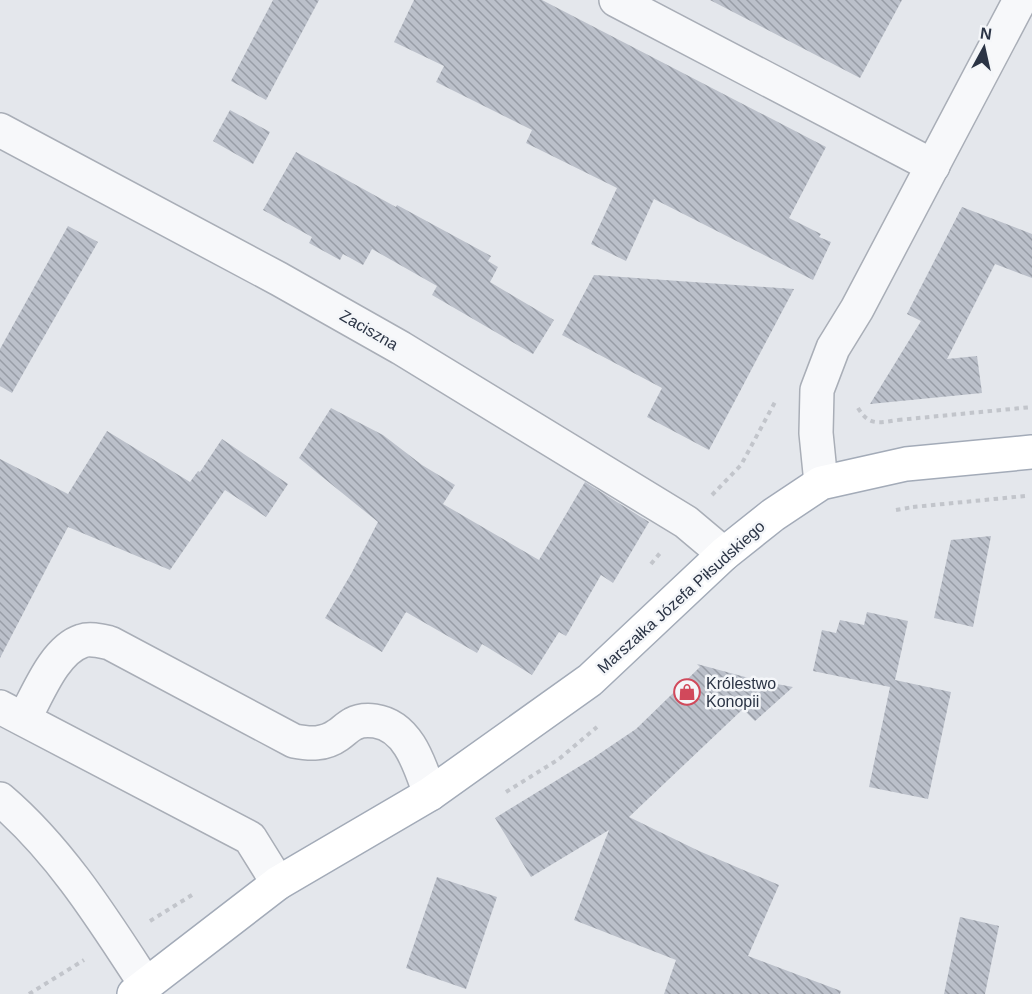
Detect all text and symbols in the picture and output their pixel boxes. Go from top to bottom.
north arrow [954,18,1014,78]
text: N [979,24,993,43]
street label: Zaciszna [337,307,401,353]
street label: Marszałka Józefa Piłsudskiego [594,517,768,677]
place label: Królestwo Konopii [706,675,776,710]
shop icon: Królestwo Konopii [672,677,702,707]

